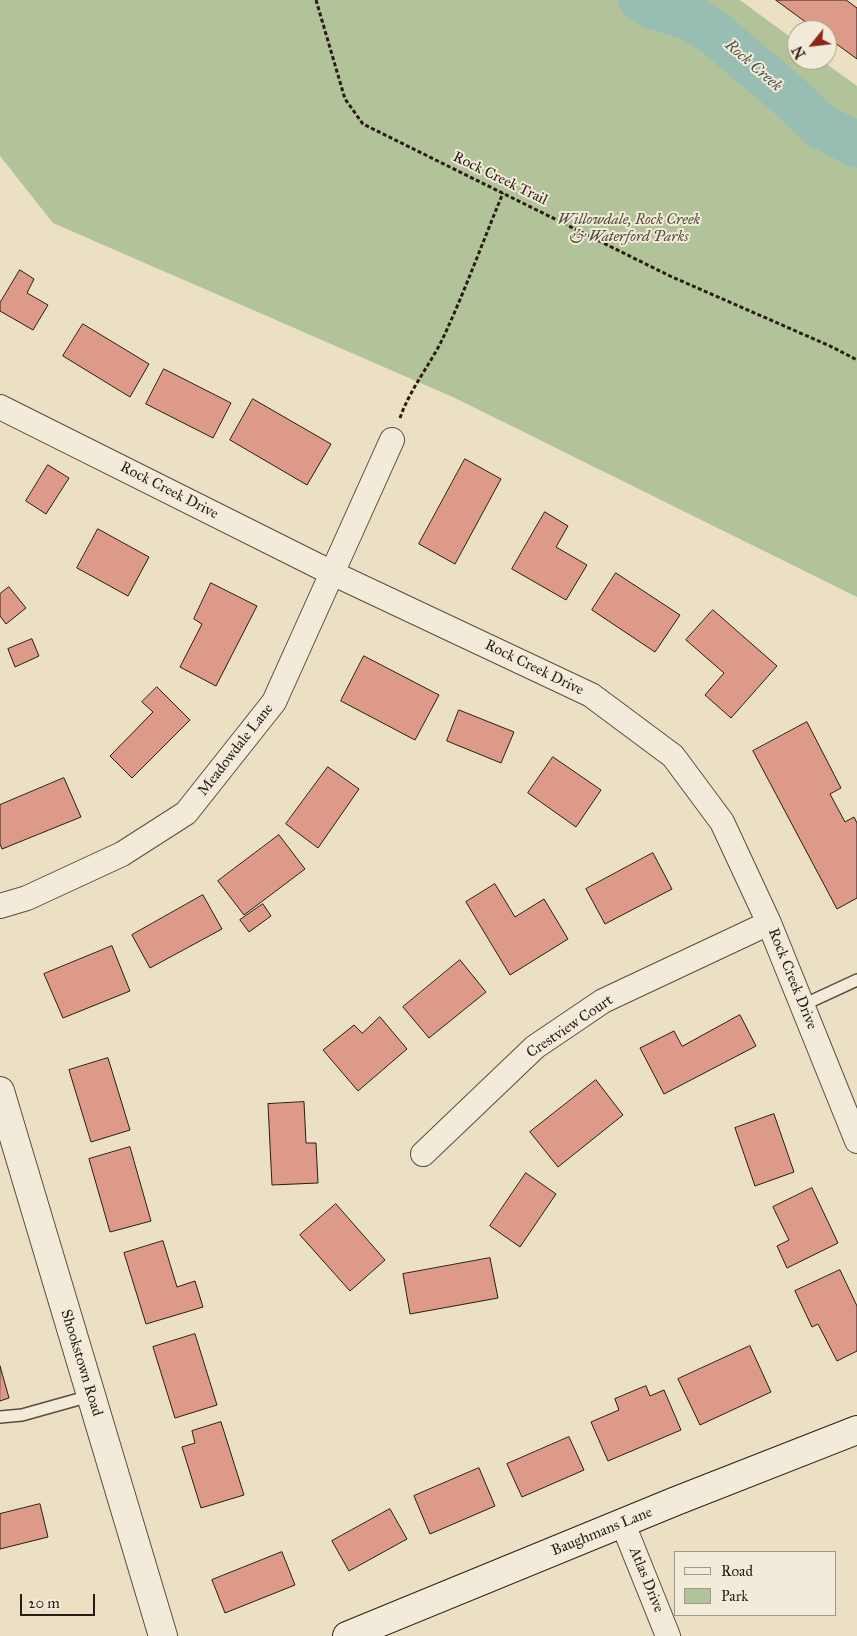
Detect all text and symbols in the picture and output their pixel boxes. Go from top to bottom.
north arrow [787,20,837,70]
water label: Rock Creek [720,36,786,96]
text: N [789,43,810,61]
street label: Rock Creek Trail [450,148,550,210]
park label: Willowdale, Rock Creek & Waterford Parks [558,211,700,246]
street label: Rock Creek Drive [117,459,221,523]
street label: Rock Creek Drive [482,636,586,700]
street label: Meadowdale Lane [194,700,278,800]
street label: Rock Creek Drive [763,926,821,1032]
street label: Crestview Court [523,992,617,1062]
street label: Shookstown Road [56,1307,106,1419]
street label: Baughmans Lane [549,1504,655,1560]
street label: Atlas Drive [625,1545,667,1615]
legend [674,1551,837,1616]
text: Road [721,1562,753,1580]
scale bar [22,1584,98,1616]
text: Park [721,1587,748,1605]
text: 20 m [28,1594,60,1612]

